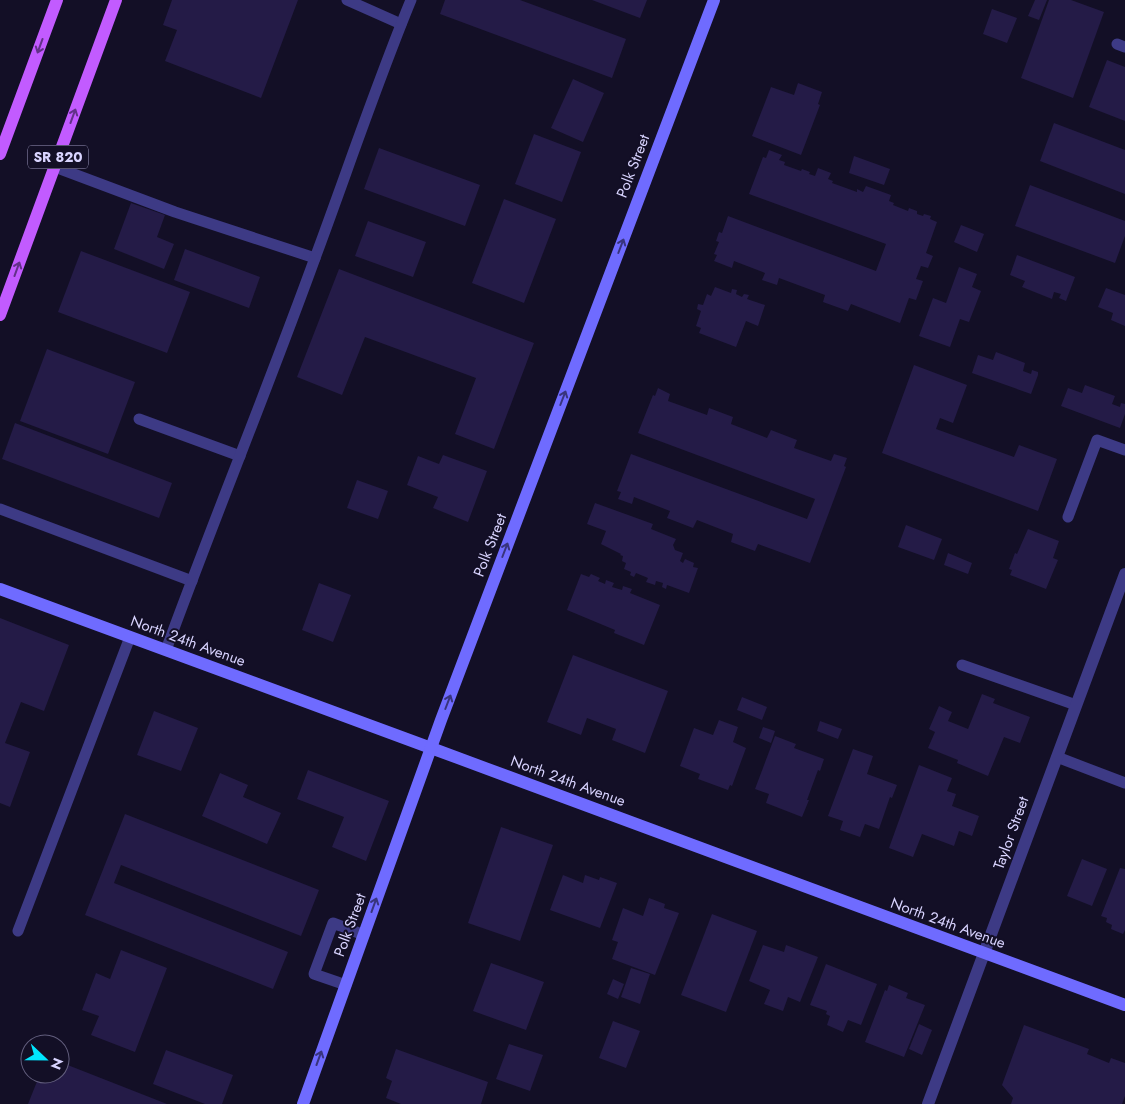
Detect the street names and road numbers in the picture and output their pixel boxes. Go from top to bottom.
street label: Polk Street [611,131,655,201]
road number: SR 820 [28,146,88,168]
street label: Polk Street [468,510,512,580]
street label: North 24th Avenue [127,610,249,672]
street label: North 24th Avenue [507,750,629,812]
street label: Taylor Street [988,793,1035,873]
street label: Polk Street [328,890,372,960]
street label: North 24th Avenue [887,892,1009,954]

